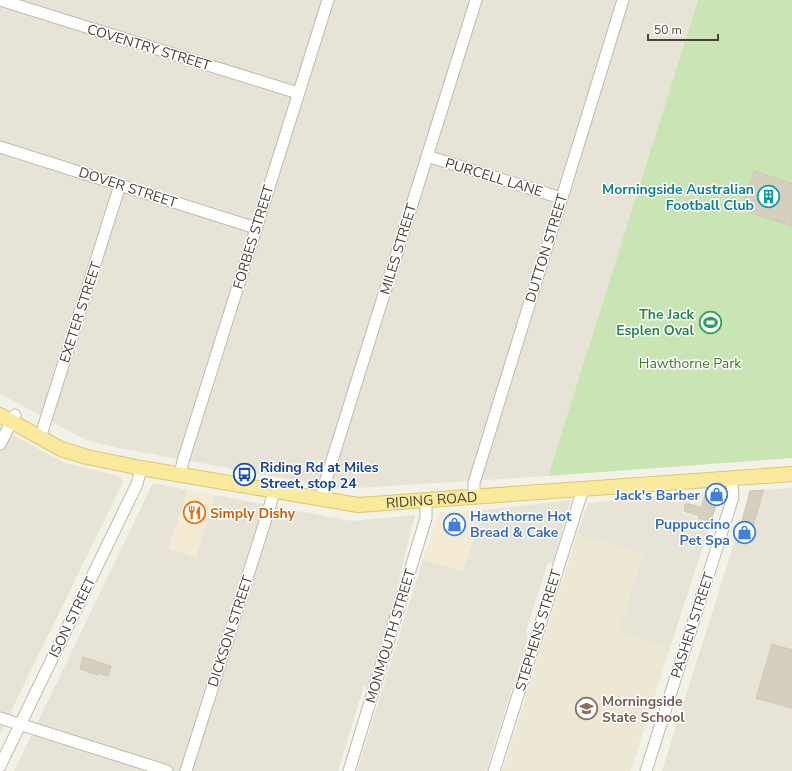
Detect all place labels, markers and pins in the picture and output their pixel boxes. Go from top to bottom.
place label: Morningside Australian Football Club [602,180,754,215]
building icon: Morningside Australian Football Club [756,184,782,210]
place label: The Jack Esplen Oval [616,305,695,340]
sports icon: The Jack Esplen Oval [697,309,723,335]
place label: Riding Rd at Miles Street, stop 24 [260,458,379,493]
bus stop icon: Riding Rd at Miles Street, stop 24 [231,462,257,488]
shop icon: Jack's Barber [703,482,729,508]
place label: Jack's Barber [614,486,701,505]
restaurant icon: Simply Dishy [181,500,207,526]
place label: Simply Dishy [210,504,296,523]
place label: Hawthorne Hot Bread & Cake [470,507,572,542]
shop icon: Hawthorne Hot Bread & Cake [441,511,467,537]
place label: Puppuccino Pet Spa [655,515,730,550]
shop icon: Puppuccino Pet Spa [732,519,758,545]
place label: Morningside State School [602,692,685,727]
school or university icon: Morningside State School [573,696,599,722]

